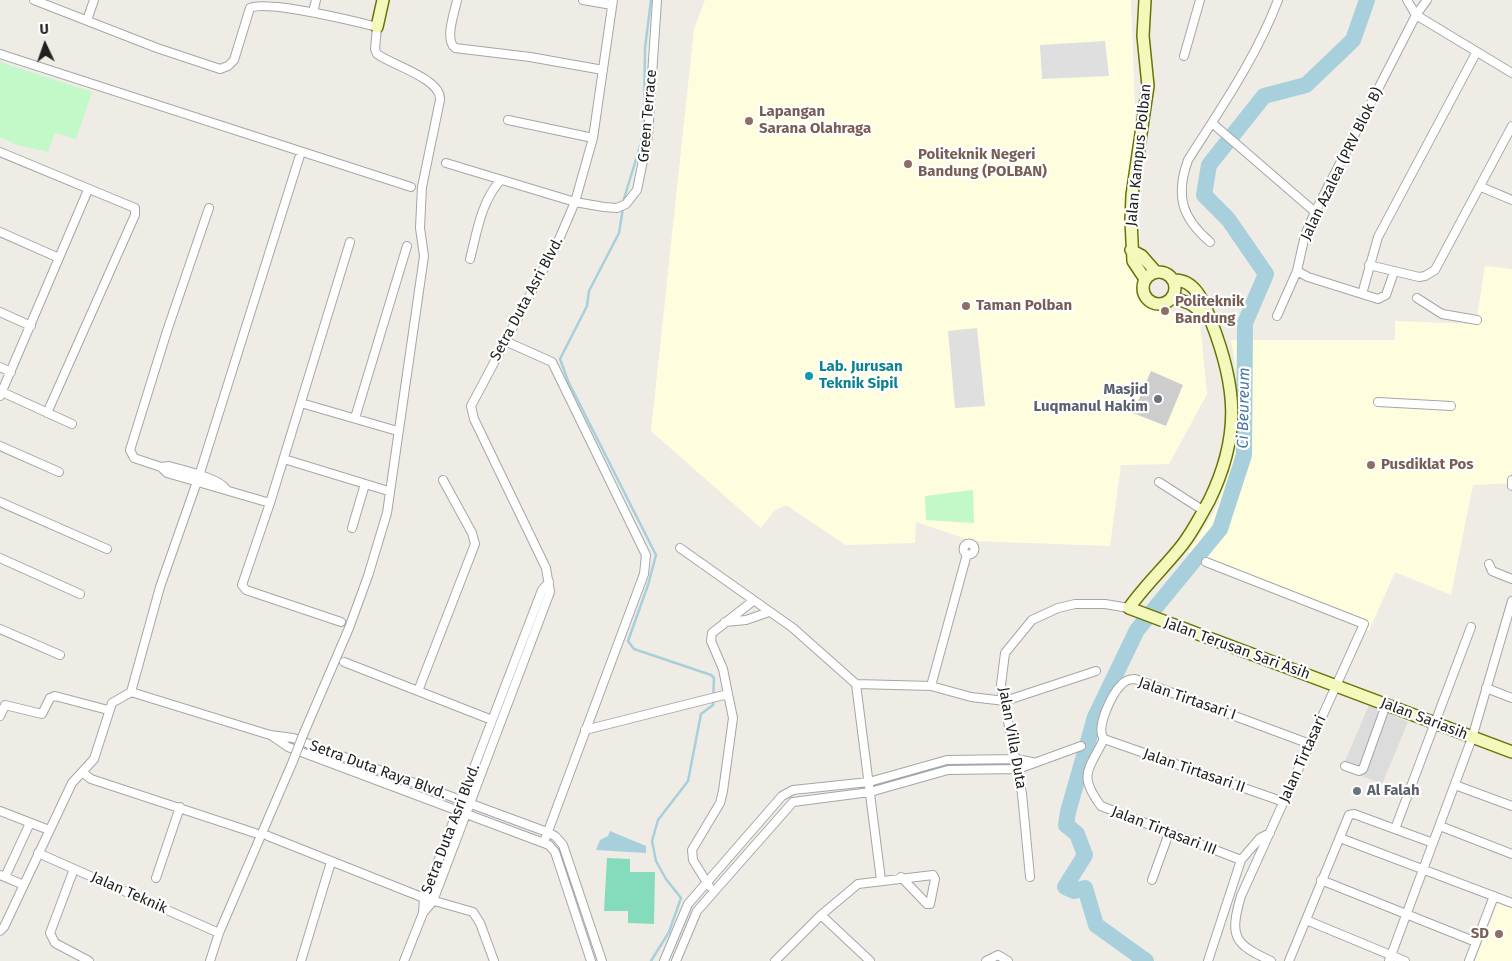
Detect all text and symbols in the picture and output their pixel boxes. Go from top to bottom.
north arrow [20,20,70,70]
text: U [39,21,49,38]
street label: Green Terrace [635,69,661,163]
street label: Jalan Kampus Polban [1123,83,1155,227]
street label: Jalan Azalea (PRV Blok B) [1297,85,1387,243]
place label: Lapangan Sarana Olahraga [759,103,871,138]
marker: Lapangan Sarana Olahraga [743,115,755,127]
place label: Politeknik Negeri Bandung (POLBAN) [918,146,1047,181]
marker: Politeknik Negeri Bandung (POLBAN) [902,158,914,170]
street label: Setra Duta Asri Blvd. [487,234,567,364]
place label: Politeknik Bandung [1175,293,1244,328]
place label: Taman Polban [976,297,1072,315]
marker: Taman Polban [960,300,972,312]
marker: Politeknik Bandung [1159,305,1171,317]
place label: Lab. Jurusan Teknik Sipil [819,358,903,393]
water label: Ci Beureum [1234,367,1254,449]
marker: Lab. Jurusan Teknik Sipil [803,370,815,382]
place label: Masjid Luqmanul Hakim [1033,381,1148,416]
marker: Masjid Luqmanul Hakim [1152,393,1164,405]
place label: Pusdiklat Pos [1381,456,1473,474]
marker: Pusdiklat Pos [1365,459,1377,471]
street label: Jalan Terusan Sari Asih [1161,614,1313,684]
street label: Jalan Tirtasari I [1136,674,1238,724]
street label: Jalan Villa Duta [994,686,1030,790]
street label: Jalan Sariasih [1378,694,1470,744]
street label: Jalan Tirtasari [1276,712,1330,806]
street label: Setra Duta Raya Blvd. [307,737,449,803]
street label: Jalan Tirtasari II [1141,745,1247,797]
street label: Setra Duta Asri Blvd. [418,761,484,897]
place label: Al Falah [1367,782,1420,800]
marker: Al Falah [1351,785,1363,797]
street label: Jalan Tirtasari III [1109,803,1219,859]
street label: Jalan Teknik [88,868,170,918]
place label: SD [1471,925,1489,943]
marker: SD [1493,928,1505,940]

